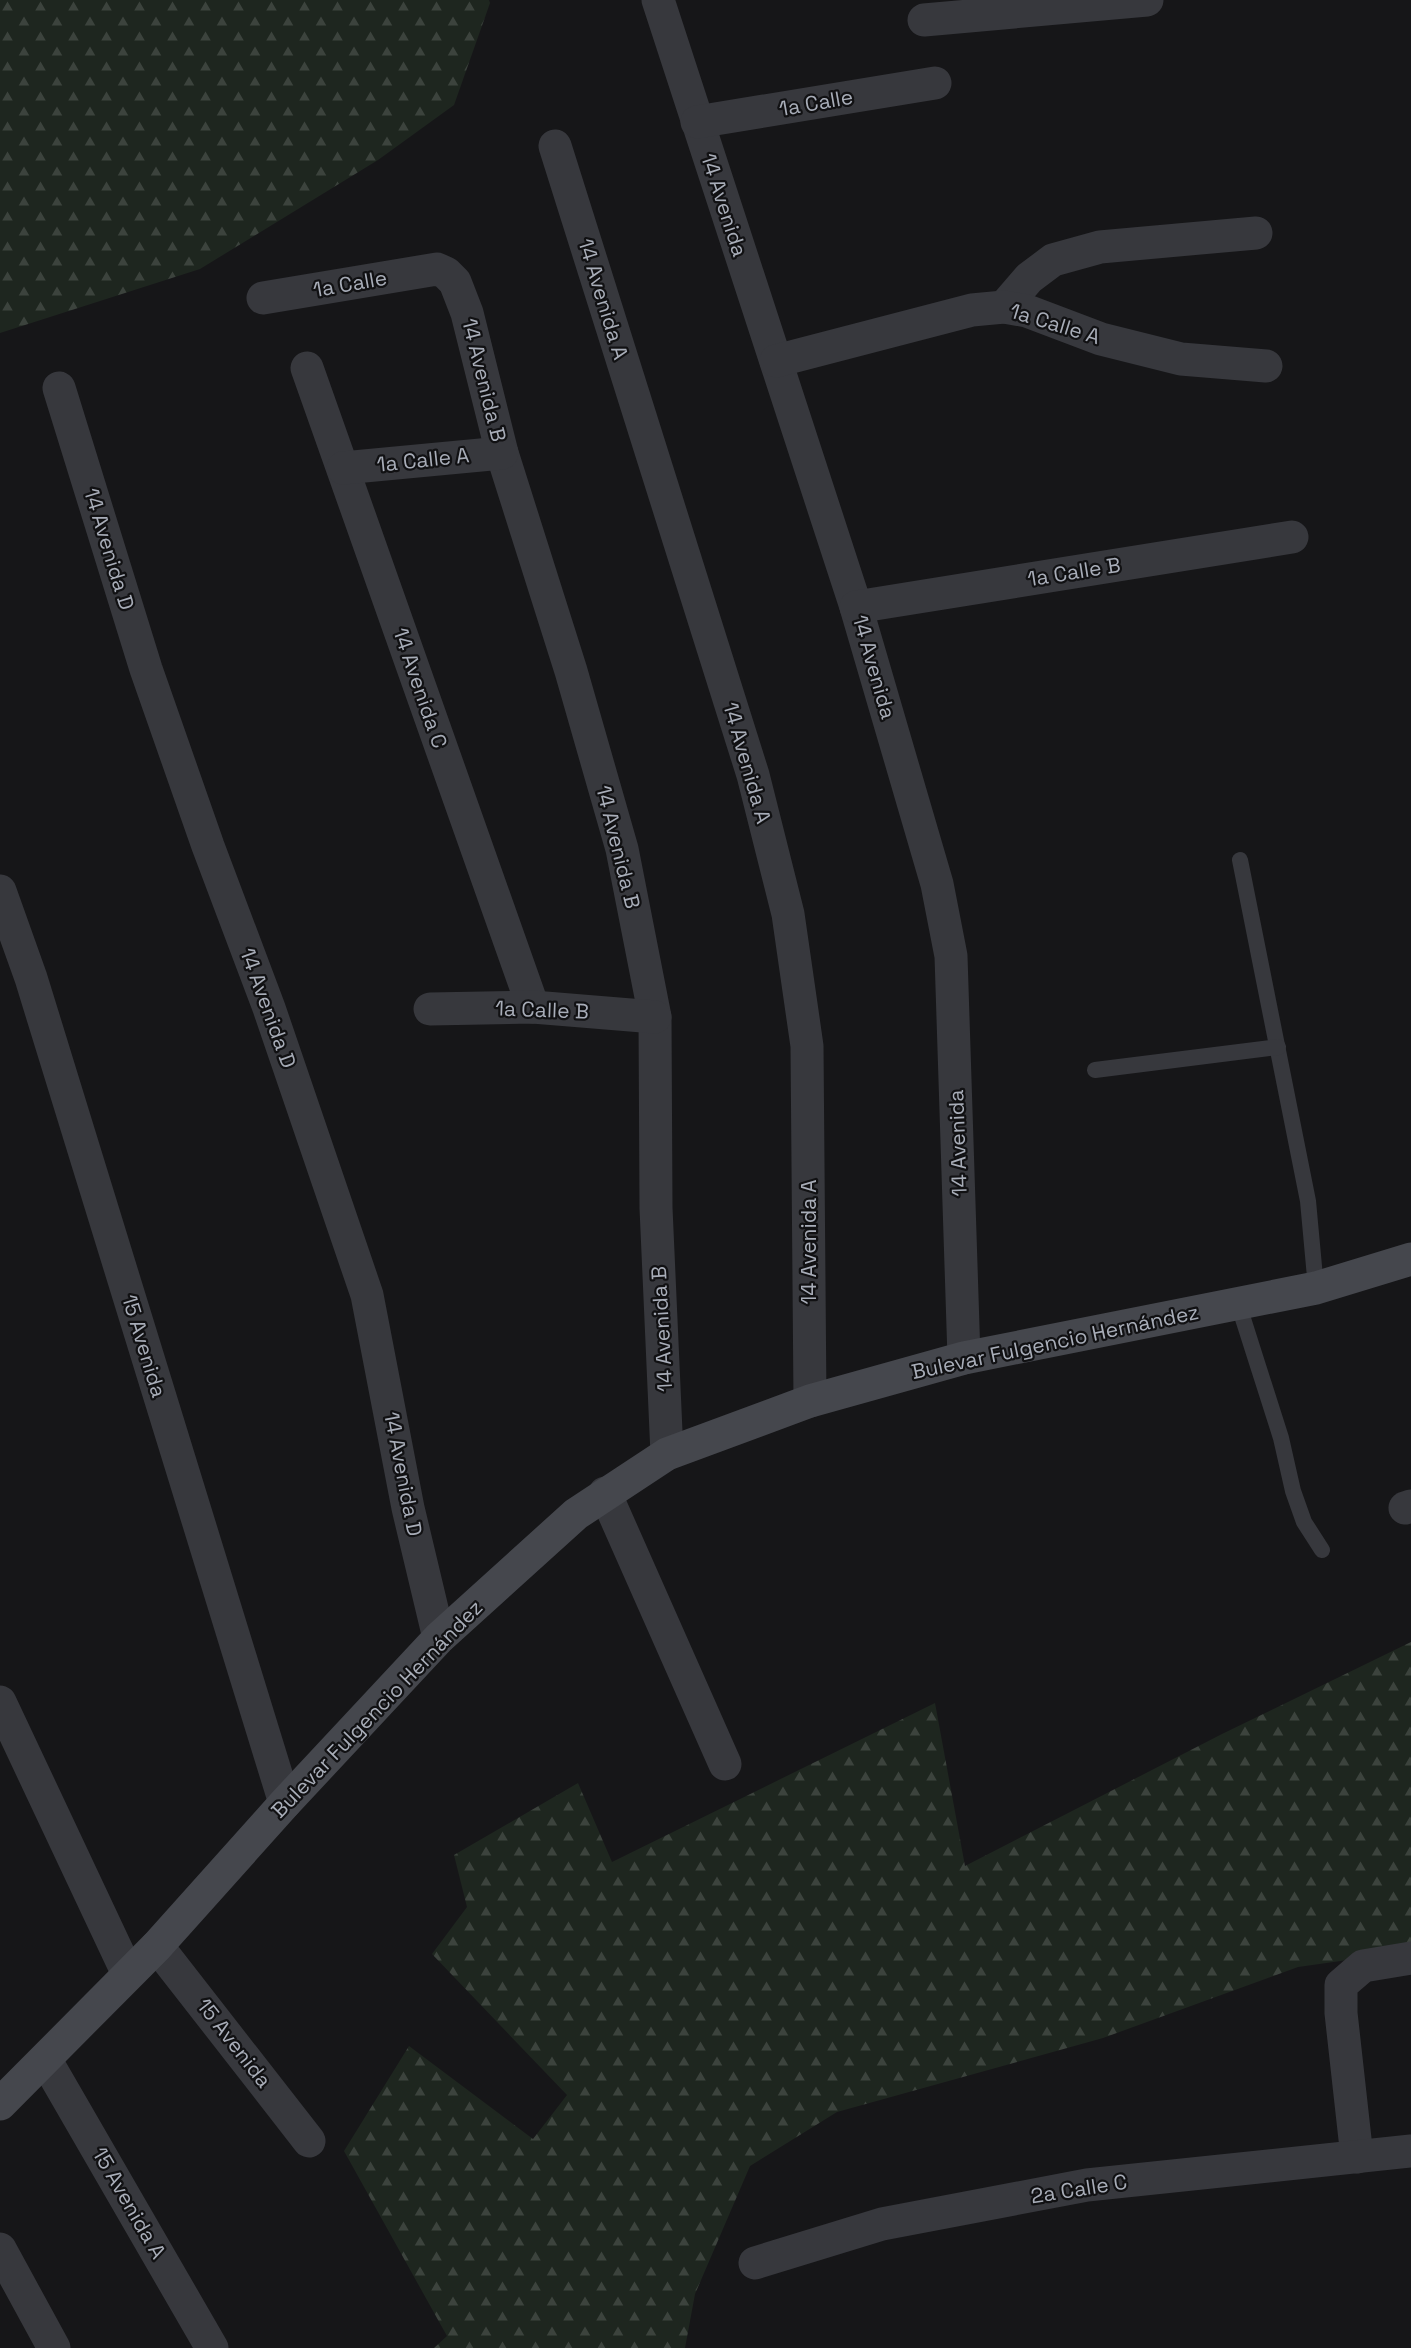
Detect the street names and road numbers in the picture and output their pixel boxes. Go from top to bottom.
street label: 1a Calle [777,83,855,122]
street label: 14 Avenida [695,150,754,260]
street label: 14 Avenida A [572,235,635,363]
street label: 1a Calle [311,264,389,303]
street label: 1a Calle A [1007,297,1104,350]
street label: 14 Avenida B [456,315,513,444]
street label: 1a Calle A [375,441,471,478]
street label: 14 Avenida D [78,485,141,613]
street label: 1a Calle B [1025,551,1122,592]
street label: 14 Avenida [847,612,902,722]
street label: 14 Avenida C [387,624,454,752]
street label: 14 Avenida A [717,699,778,827]
street label: 14 Avenida B [590,782,647,911]
street label: 14 Avenida D [234,944,303,1072]
street label: 1a Calle B [495,994,589,1025]
street label: 14 Avenida [942,1089,973,1197]
street label: 14 Avenida A [795,1179,822,1305]
street label: 14 Avenida B [645,1265,678,1393]
street label: 15 Avenida [116,1291,173,1401]
street label: Bulevar Fulgencio Hernández [909,1298,1201,1385]
street label: 14 Avenida D [378,1409,429,1538]
street label: Bulevar Fulgencio Hernández [265,1594,488,1823]
street label: 15 Avenida [191,1993,278,2093]
street label: 15 Avenida A [87,2142,172,2263]
street label: 2a Calle C [1029,2168,1129,2209]

